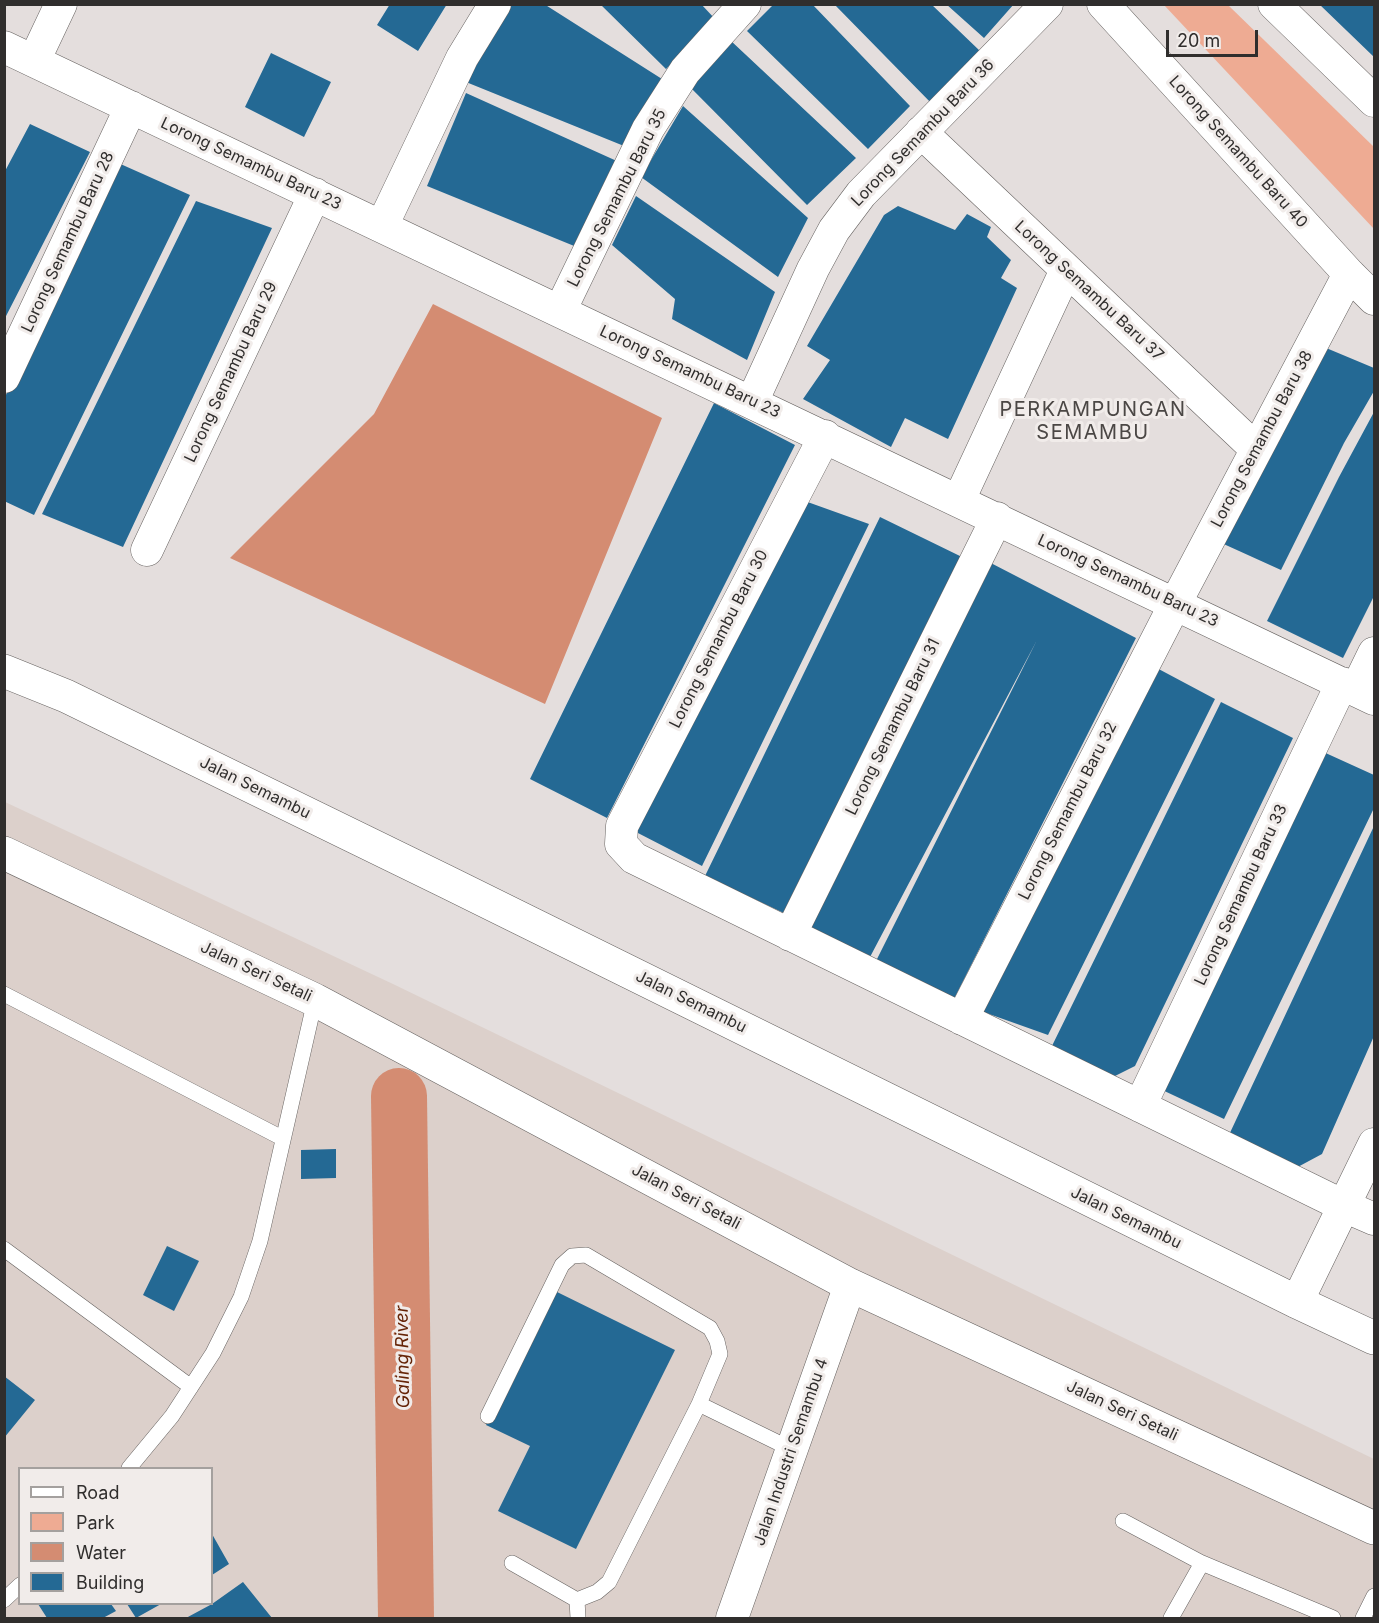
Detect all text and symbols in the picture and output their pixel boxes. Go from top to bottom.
scale bar [1169,18,1260,56]
text: 20 m [1177,30,1220,51]
street label: Lorong Semambu Baru 36 [848,55,998,211]
street label: Lorong Semambu Baru 40 [1165,72,1311,232]
street label: Lorong Semambu Baru 35 [564,106,670,290]
street label: Lorong Semambu Baru 23 [158,114,344,214]
street label: Lorong Semambu Baru 28 [18,149,118,335]
street label: Lorong Semambu Baru 37 [1011,217,1167,365]
street label: Lorong Semambu Baru 29 [181,279,281,465]
street label: Lorong Semambu Baru 23 [597,322,783,422]
street label: Lorong Semambu Baru 38 [1207,347,1317,531]
district label: PERKAMPUNGAN SEMAMBU [999,398,1187,445]
street label: Lorong Semambu Baru 23 [1035,531,1221,631]
street label: Lorong Semambu Baru 30 [666,547,772,731]
street label: Lorong Semambu Baru 31 [842,636,944,818]
street label: Lorong Semambu Baru 32 [1015,719,1121,903]
street label: Jalan Semambu [197,753,313,823]
street label: Lorong Semambu Baru 33 [1191,802,1291,988]
street label: Jalan Seri Setali [197,938,315,1006]
street label: Jalan Semambu [633,967,749,1037]
street label: Jalan Seri Setali [628,1160,744,1234]
street label: Jalan Semambu [1068,1183,1184,1253]
water label: Galing River [391,1305,415,1409]
street label: Jalan Industri Semambu 4 [750,1356,832,1548]
street label: Jalan Seri Setali [1063,1377,1181,1445]
legend [18,1467,213,1605]
text: Road [76,1482,119,1503]
text: Park [76,1512,115,1533]
text: Water [76,1542,126,1563]
text: Building [76,1572,144,1593]

